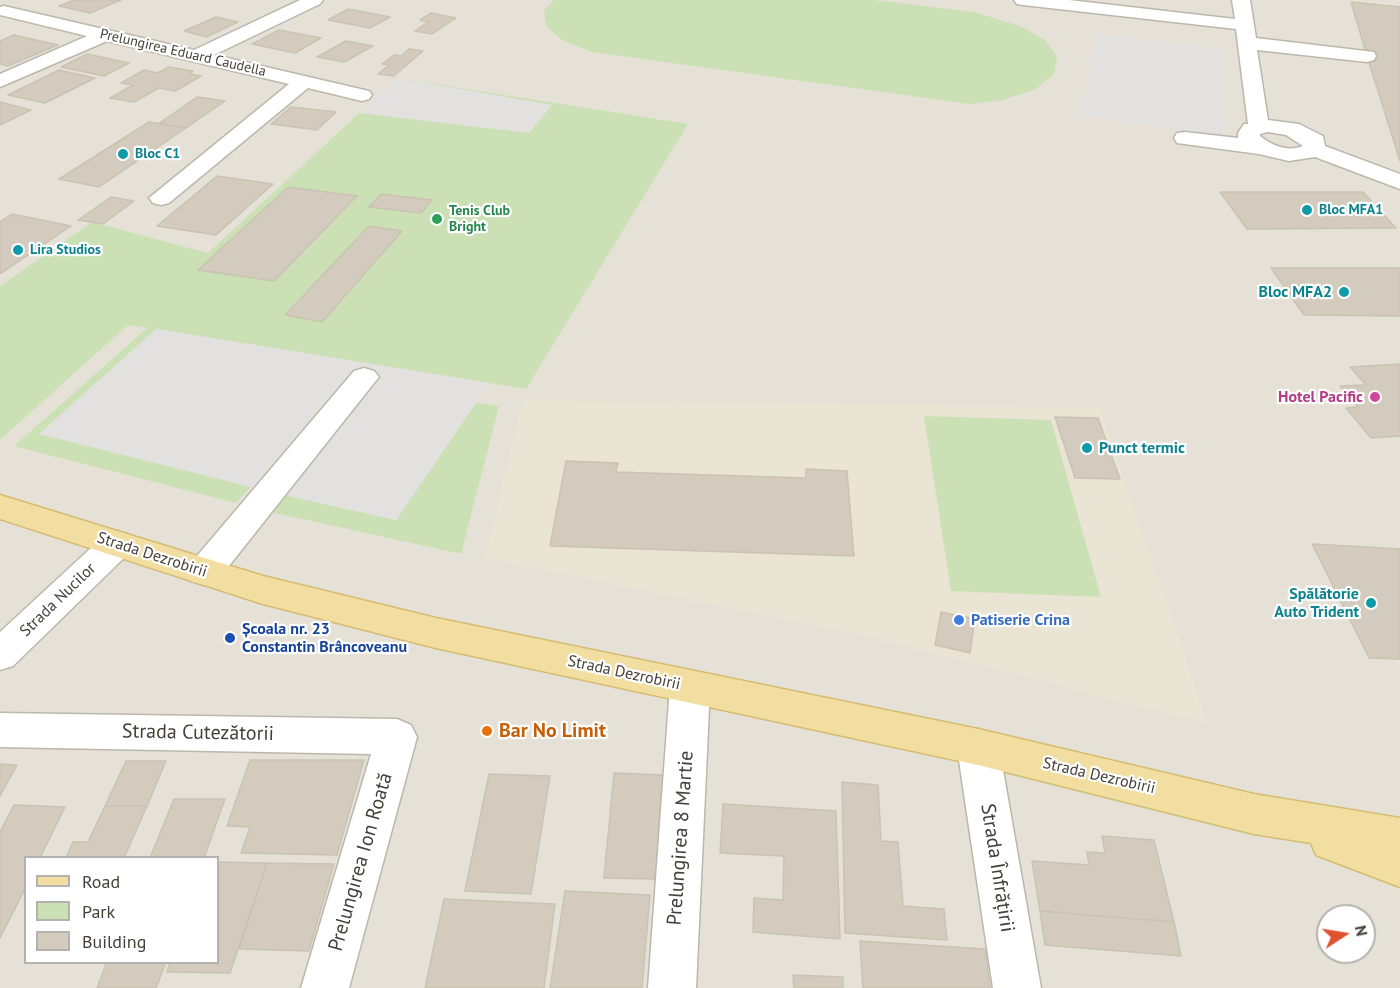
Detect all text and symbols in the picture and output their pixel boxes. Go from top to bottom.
street label: Prelungirea Eduard Caudella [98,26,268,80]
place label: Bloc C1 [135,146,180,162]
marker: Bloc C1 [116,147,130,161]
place label: Bloc MFA1 [1319,202,1383,218]
place label: Tenis Club Bright [449,203,510,236]
marker: Bloc MFA1 [1300,203,1314,217]
marker: Tenis Club Bright [430,212,444,226]
place label: Lira Studios [30,242,101,258]
marker: Lira Studios [11,243,25,257]
place label: Bloc MFA2 [1259,282,1332,302]
marker: Bloc MFA2 [1337,285,1351,299]
place label: Hotel Pacific [1278,387,1363,407]
marker: Hotel Pacific [1368,390,1382,404]
place label: Punct termic [1099,438,1185,458]
marker: Punct termic [1080,441,1094,455]
street label: Strada Dezrobirii [95,528,209,582]
street label: Strada Nucilor [16,559,100,641]
place label: Spălătorie Auto Trident [1274,584,1359,622]
marker: Spălătorie Auto Trident [1364,596,1378,610]
place label: Patiserie Crina [971,610,1070,630]
marker: Patiserie Crina [952,613,966,627]
place label: Școala nr. 23 Constantin Brâncoveanu [242,619,407,657]
marker: Școala nr. 23 Constantin Brâncoveanu [223,631,237,645]
street label: Strada Dezrobirii [566,652,682,694]
place label: Bar No Limit [499,719,606,743]
street label: Strada Cutezătorii [122,720,274,746]
marker: Bar No Limit [480,724,494,738]
street label: Prelungirea 8 Martie [663,750,699,926]
street label: Strada Dezrobirii [1041,754,1157,798]
street label: Prelungirea Ion Roată [324,770,398,954]
street label: Strada Înfrățirii [975,802,1019,934]
legend [24,856,219,964]
text: Road [82,870,120,893]
text: Park [82,900,115,923]
north arrow [1316,904,1376,964]
text: N [1351,923,1373,938]
text: Building [82,930,146,953]

